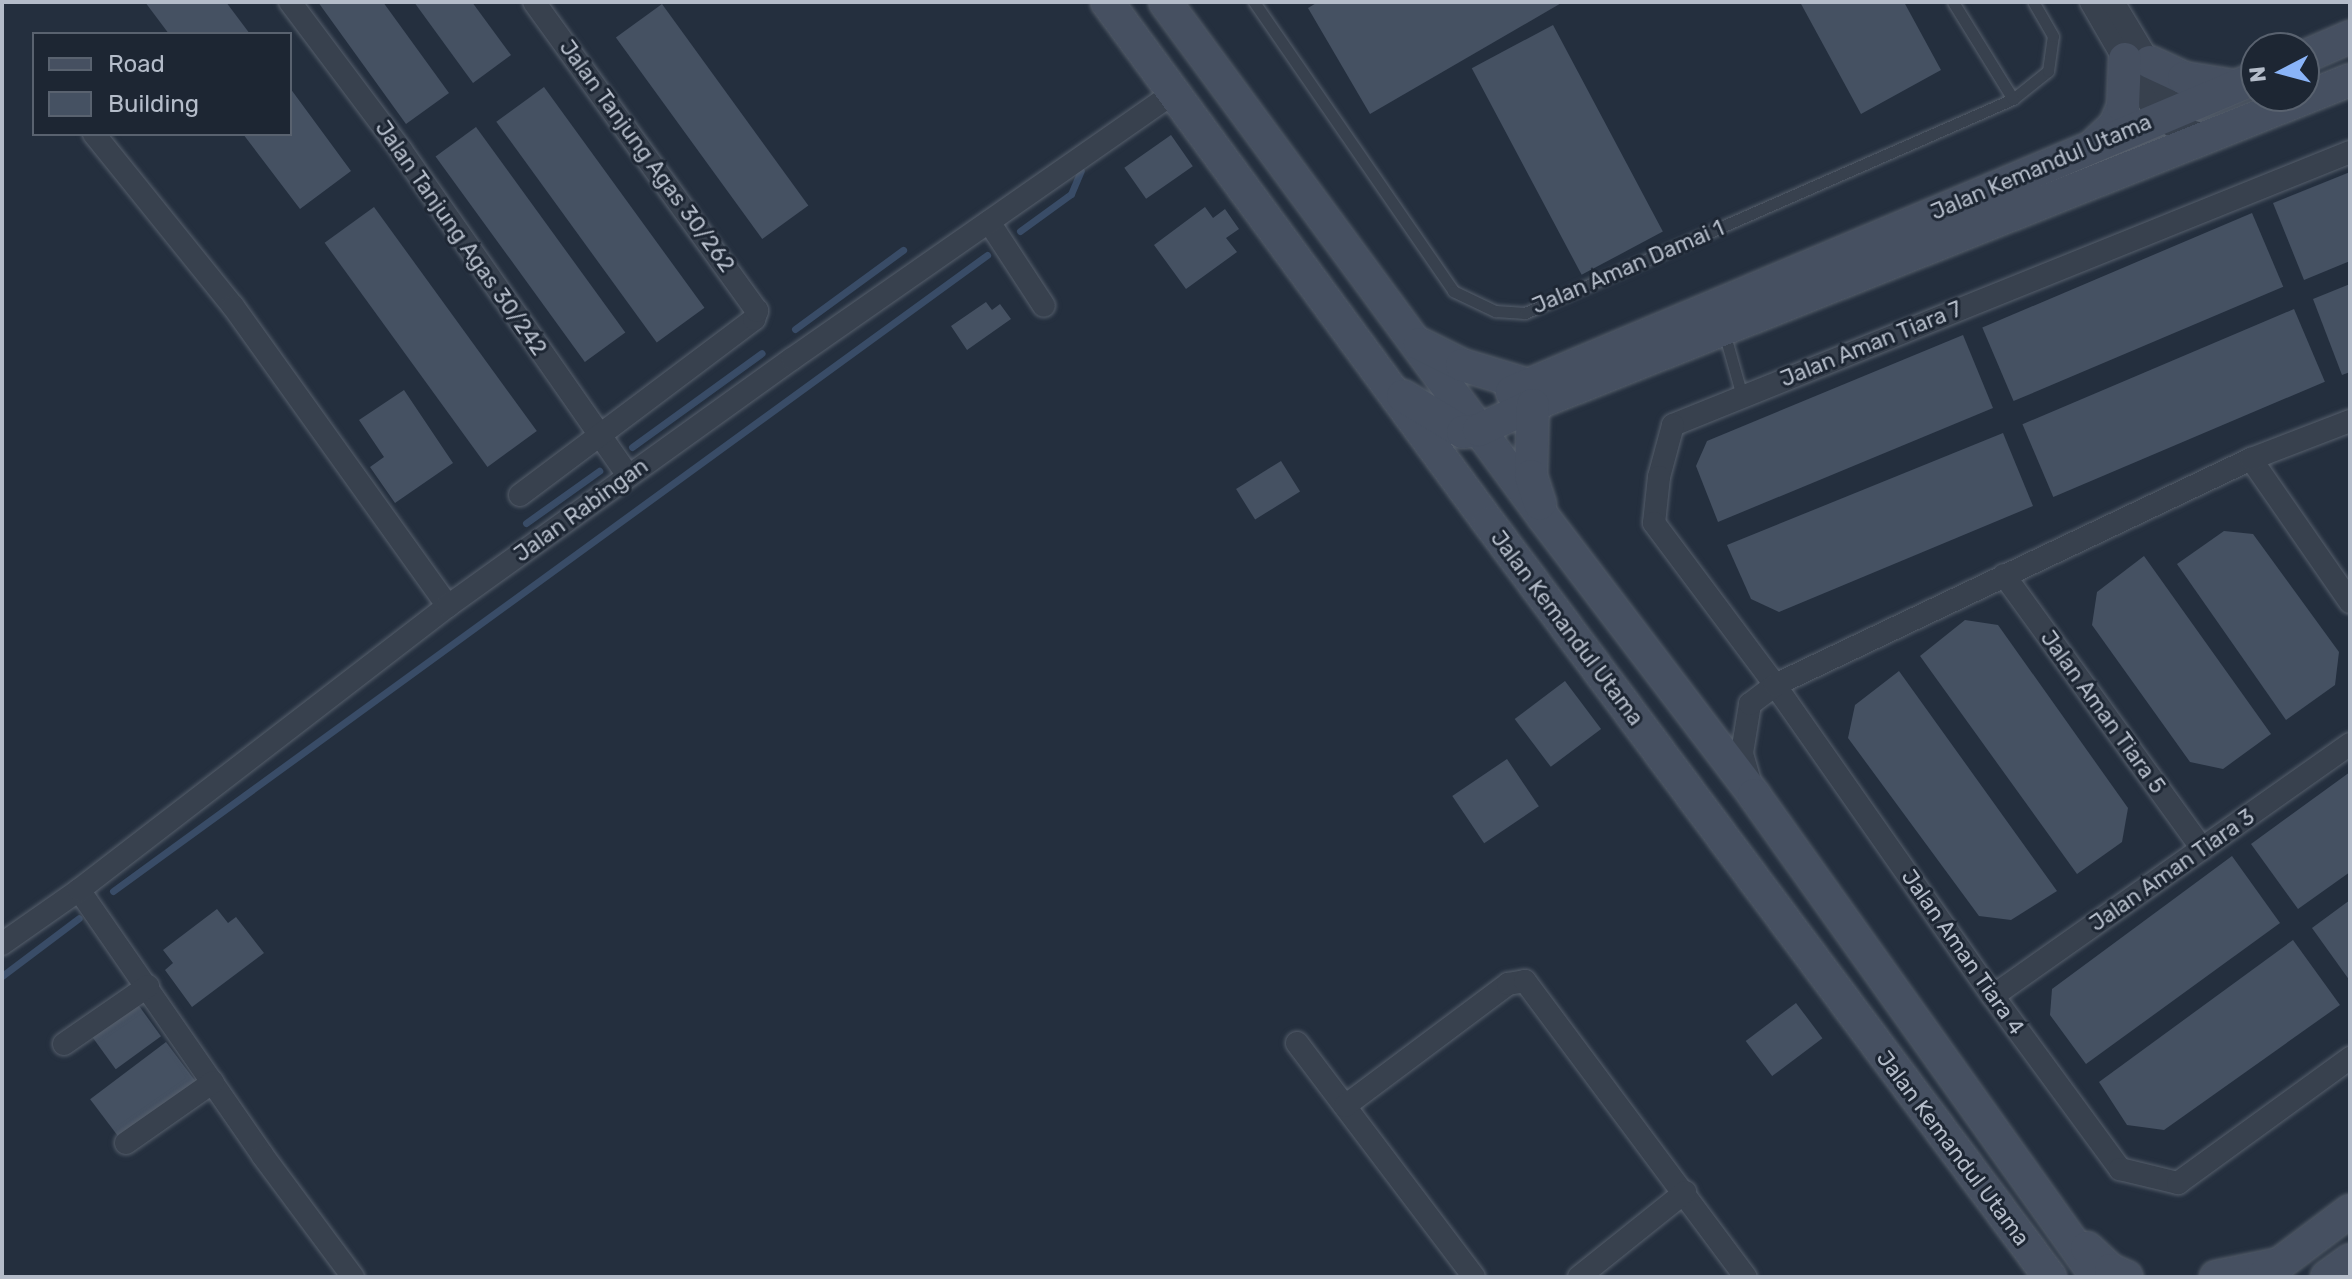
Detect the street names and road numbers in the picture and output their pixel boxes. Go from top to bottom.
street label: Jalan Tanjung Agas 30/262 [554,34,740,278]
street label: Jalan Kemandul Utama [1927,109,2155,225]
street label: Jalan Tanjung Agas 30/242 [369,115,553,361]
street label: Jalan Aman Damai 1 [1528,215,1728,319]
street label: Jalan Aman Tiara 7 [1776,295,1966,393]
street label: Jalan Rabingan [509,453,653,567]
street label: Jalan Kemandul Utama [1485,525,1649,731]
street label: Jalan Aman Tiara 5 [2035,625,2171,799]
street label: Jalan Aman Tiara 3 [2084,803,2260,937]
street label: Jalan Aman Tiara 4 [1896,864,2030,1040]
street label: Jalan Kemandul Utama [1871,1045,2035,1251]

